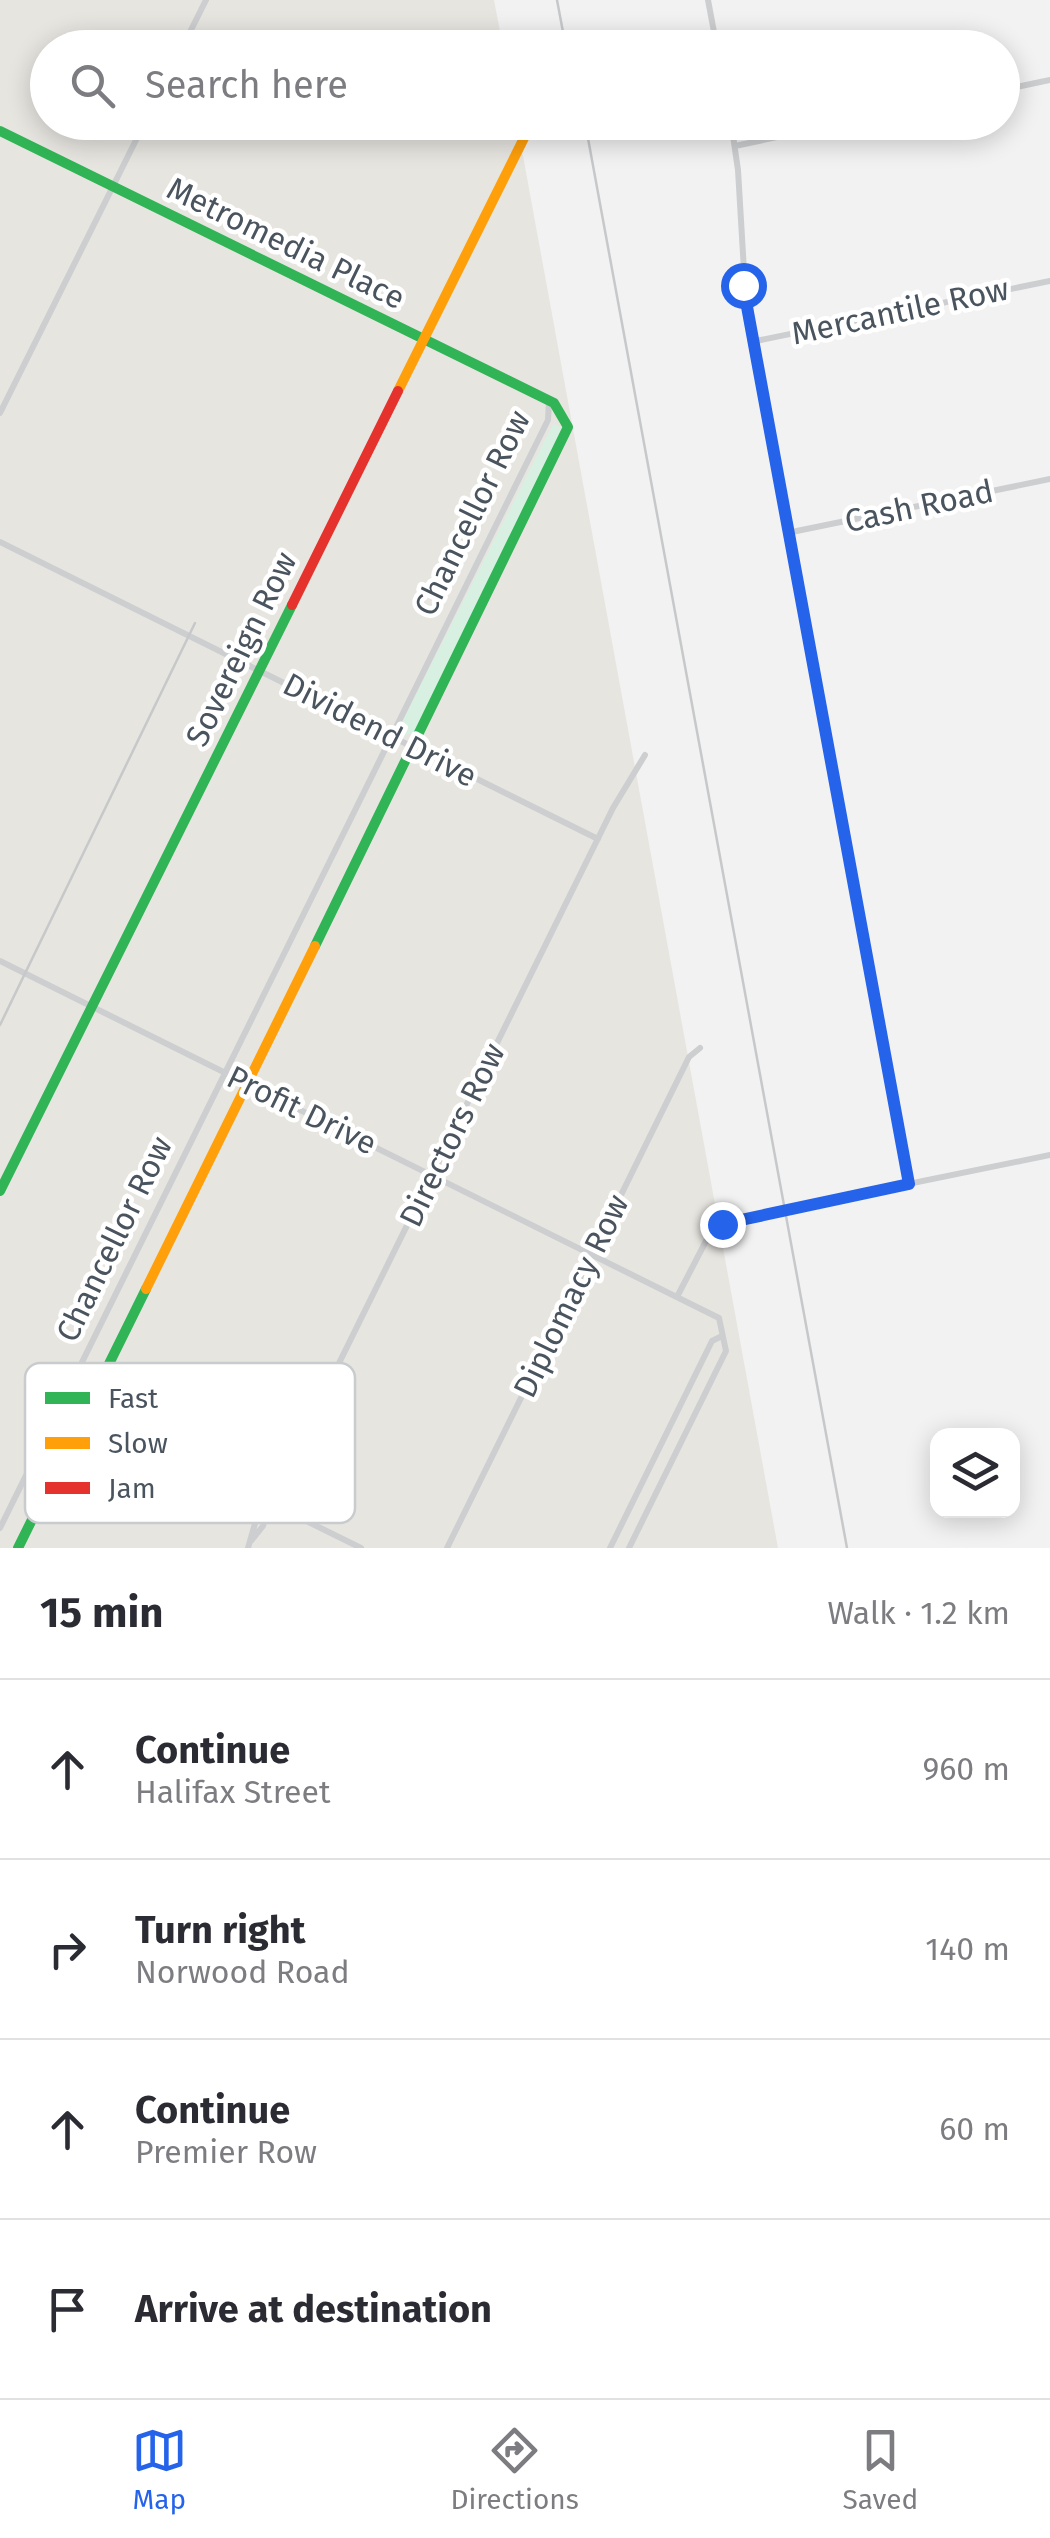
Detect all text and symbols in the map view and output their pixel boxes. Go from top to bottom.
search box [30,30,1020,140]
icon: search [65,58,120,113]
text: Search here [145,62,348,108]
street label: Metromedia Place [161,169,411,317]
route start [721,263,767,309]
street label: Mercantile Row [788,269,1012,353]
street label: Chancellor Row [406,404,538,622]
street label: Cash Road [841,472,997,540]
street label: Sovereign Row [178,546,304,752]
street label: Dividend Drive [277,665,483,795]
street label: Directors Row [391,1037,513,1233]
street label: Profit Drive [221,1058,383,1162]
street label: Chancellor Row [48,1130,180,1348]
street label: Diplomacy Row [505,1188,637,1404]
route end [700,1202,746,1248]
legend [25,1363,355,1523]
text: Fast [108,1382,159,1415]
text: Slow [108,1427,168,1460]
map controls [930,1428,1020,1518]
button: layers [930,1428,1020,1518]
text: Jam [108,1472,156,1505]
text: 15 min [40,1588,164,1638]
text: Walk · 1.2 km [827,1594,1010,1632]
text: Continue [135,1727,290,1773]
icon: ahead [40,1742,95,1797]
text: 960 m [922,1750,1010,1788]
text: Halifax Street [135,1773,331,1811]
text: Turn right [135,1907,305,1953]
icon: right [40,1922,95,1977]
text: 140 m [925,1930,1010,1968]
text: Norwood Road [135,1953,350,1991]
text: Continue [135,2087,290,2133]
icon: ahead [40,2102,95,2157]
text: 60 m [939,2110,1010,2148]
text: Premier Row [135,2133,317,2171]
icon: arrive [40,2282,95,2337]
text: Arrive at destination [135,2286,492,2332]
tab: Map [132,2423,187,2516]
tab: Directions [450,2423,579,2516]
tab: Saved [842,2423,918,2516]

